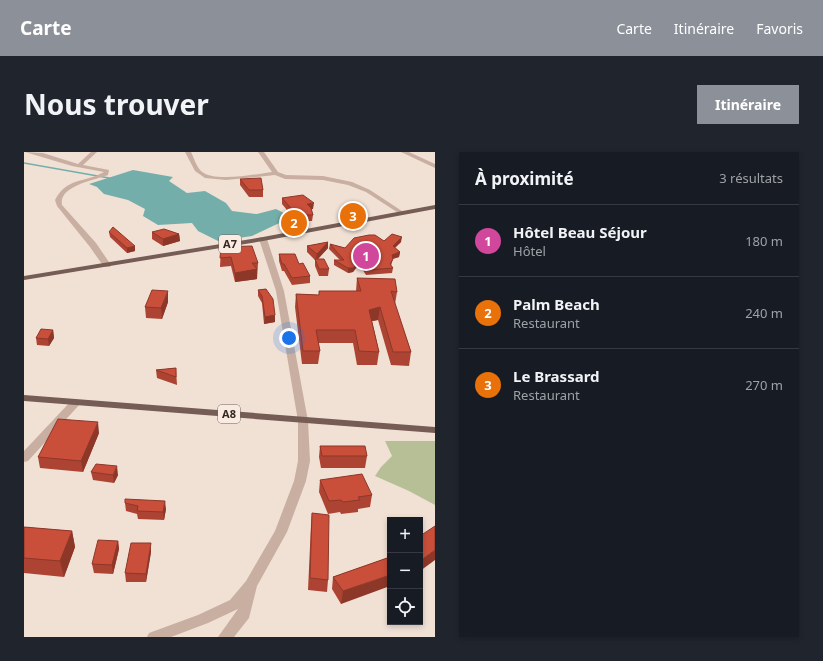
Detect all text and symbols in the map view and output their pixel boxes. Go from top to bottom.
text: Carte [20,15,72,41]
text: Carte [616,19,652,38]
text: Itinéraire [674,19,734,38]
text: Favoris [756,19,803,38]
text: Nous trouver [24,85,209,123]
button: Itinéraire [697,85,799,124]
text: À proximité [475,167,574,190]
text: 3 résultats [719,169,783,187]
pin: 3 [340,201,366,231]
pin: 2 [281,208,307,238]
text: Hôtel Beau Séjour [513,222,647,242]
text: 1 [484,232,492,250]
text: 180 m [745,232,783,250]
road number: A7 [219,235,241,253]
pin: 1 [353,241,379,271]
text: Hôtel [513,242,546,260]
text: Palm Beach [513,294,600,314]
text: 2 [484,304,492,322]
text: 240 m [745,304,783,322]
text: Restaurant [513,314,580,332]
your location [279,328,299,348]
text: Le Brassard [513,366,600,386]
text: 3 [484,376,492,394]
text: 270 m [745,376,783,394]
text: Restaurant [513,386,580,404]
road number: A8 [218,405,240,423]
map controls [387,517,423,625]
button: + [387,517,423,553]
button: − [387,553,423,589]
button: locate [387,589,423,625]

